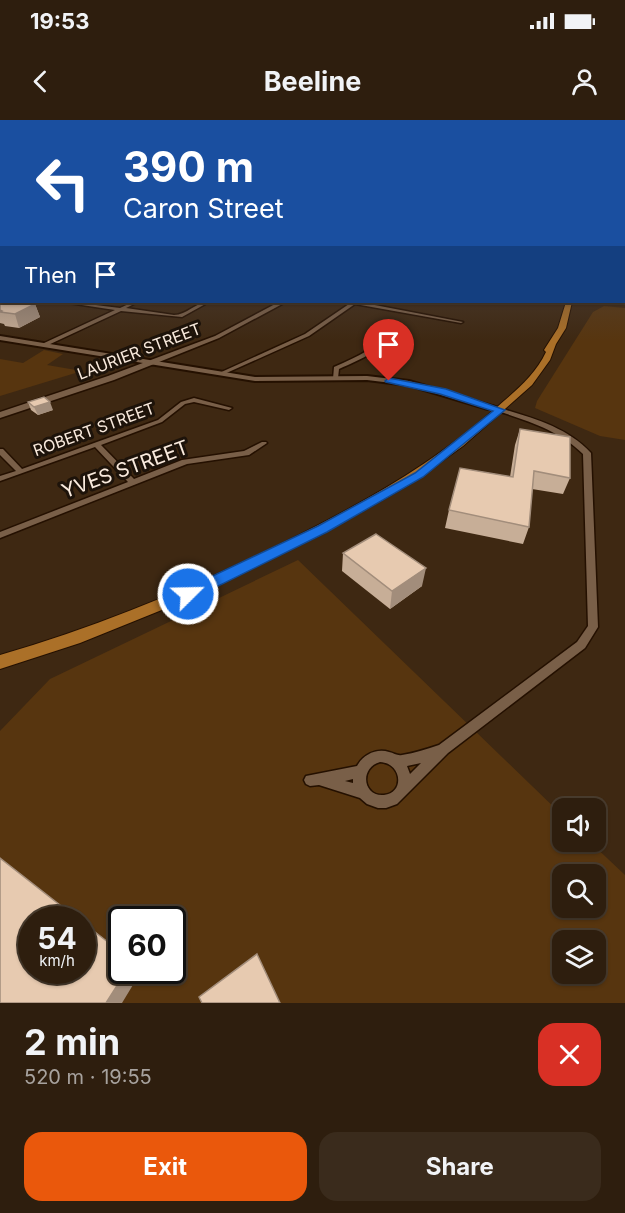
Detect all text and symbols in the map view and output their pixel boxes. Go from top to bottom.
text: 19:53 [30,8,89,34]
icon: back [24,65,57,98]
text: Beeline [264,65,361,98]
icon: person [568,65,601,98]
text: 390 m [123,141,254,192]
icon: left [24,144,102,222]
text: Caron Street [123,192,284,225]
icon: arrive [89,258,122,291]
text: Then [24,262,77,288]
street label: LAURIER STREET [74,318,204,384]
pin [363,319,414,381]
icon: arrive [372,328,405,361]
street label: ROBERT STREET [30,398,158,460]
street label: YVES STREET [58,435,192,503]
position arrow [156,562,220,626]
map controls [552,798,606,984]
button: sound [552,798,606,852]
button: search [552,864,606,918]
speed limit sign: 60 [108,906,186,984]
text: 54 [37,920,77,956]
button: layers [552,930,606,984]
text: km/h [39,951,75,970]
text: 2 min [24,1020,120,1064]
button: close [538,1023,601,1086]
text: 520 m · 19:55 [24,1065,152,1089]
button: Exit [24,1132,307,1201]
button: Share [319,1132,601,1201]

